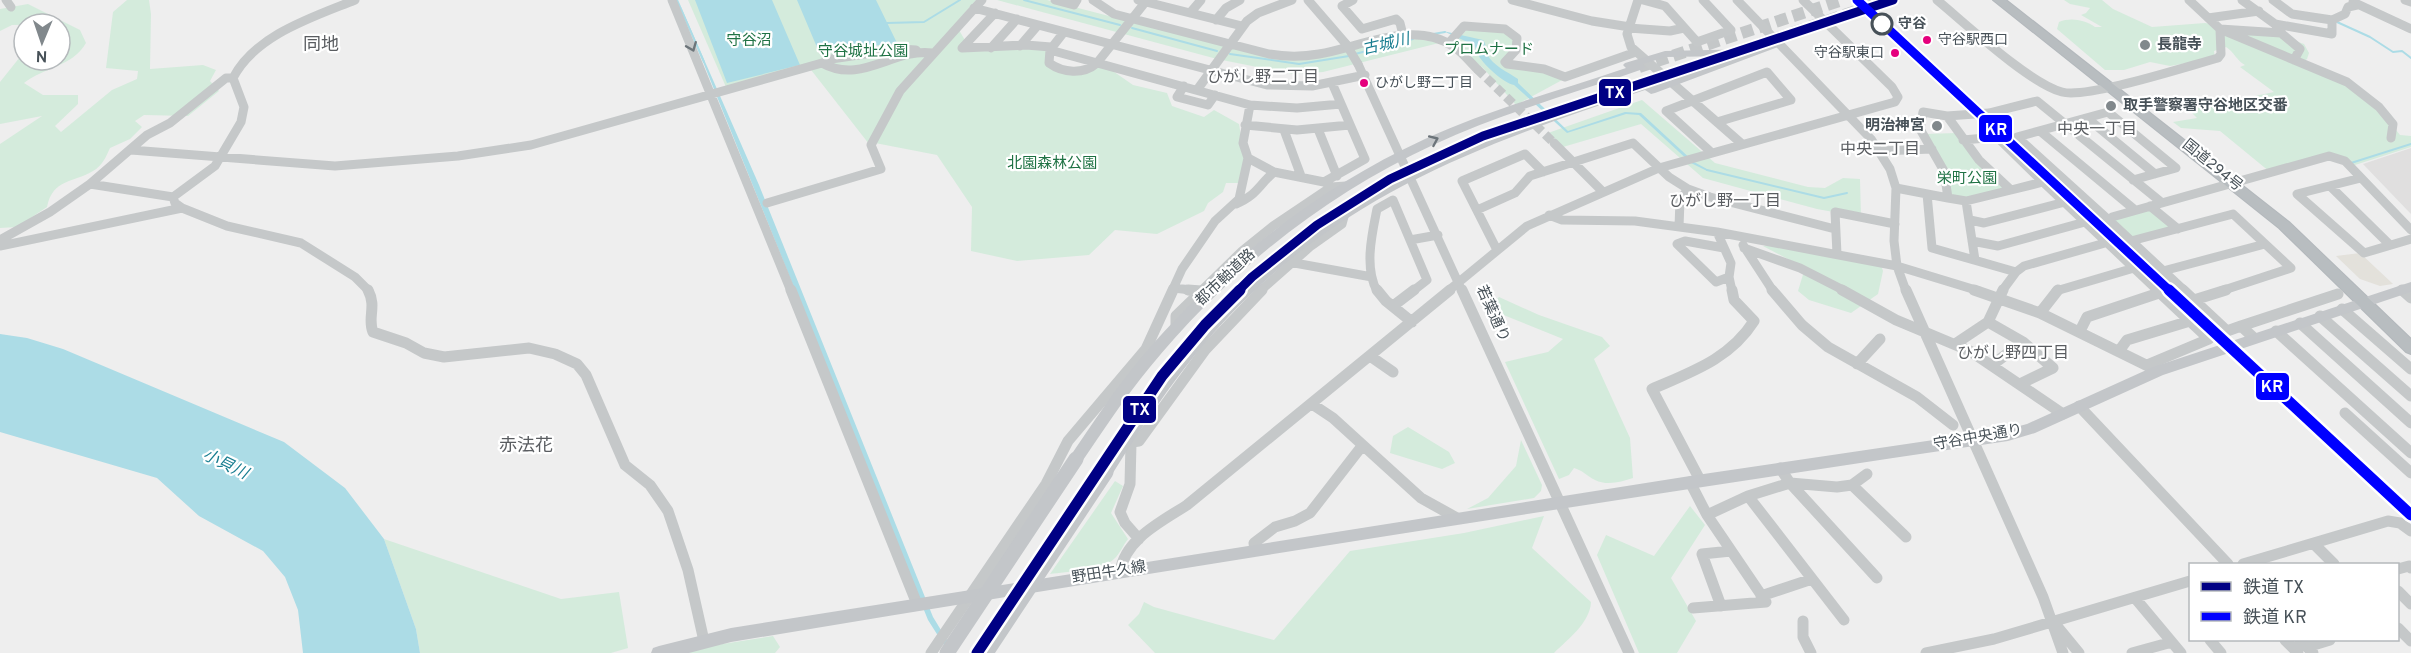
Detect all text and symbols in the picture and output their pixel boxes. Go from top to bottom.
north arrow [12,12,72,72]
marker: 守谷 [1871,13,1893,35]
place label: 守谷 [1898,16,1927,33]
water label: 古城川 [1360,29,1414,60]
park label: 守谷沼 [726,32,772,51]
place label: 守谷駅西口 [1938,32,2008,49]
district label: 同地 [303,34,339,57]
marker: 守谷駅西口 [1921,34,1933,46]
place label: 長龍寺 [2157,36,2202,55]
marker: 長龍寺 [2138,38,2152,52]
one-way arrow [685,41,697,52]
park label: プロムナード [1444,41,1534,60]
park label: 守谷城址公園 [818,43,908,62]
text: N [35,45,48,65]
place label: 守谷駅東口 [1814,45,1884,62]
marker: 守谷駅東口 [1889,47,1901,59]
district label: ひがし野二丁目 [1207,68,1319,88]
place label: ひがし野二丁目 [1375,75,1473,92]
marker: ひがし野二丁目 [1358,77,1370,89]
line badge: TX [1598,78,1632,107]
text: TX [1605,84,1625,104]
place label: 取手警察署守谷地区交番 [2123,97,2288,116]
marker: 取手警察署守谷地区交番 [2104,99,2118,113]
line badge: KR [1978,114,2013,143]
place label: 明治神宮 [1865,116,1925,136]
marker: 明治神宮 [1930,119,1944,133]
district label: 中央一丁目 [2057,120,2137,140]
text: KR [1985,121,2007,141]
one-way arrow [1427,135,1438,147]
street label: 国道294号 [2178,136,2246,196]
district label: 中央二丁目 [1840,140,1920,160]
park label: 北園森林公園 [1007,154,1097,174]
park label: 栄町公園 [1937,170,1997,189]
district label: ひがし野一丁目 [1669,192,1781,212]
street label: 都市軸道路 [1192,245,1260,311]
street label: 若葉通り [1471,283,1513,345]
district label: ひがし野四丁目 [1957,344,2069,364]
line badge: KR [2255,372,2290,401]
text: KR [2261,378,2283,398]
line badge: TX [1122,395,1157,424]
text: TX [1130,401,1150,421]
street label: 守谷中央通り [1932,421,2024,455]
district label: 赤法花 [499,435,553,458]
water label: 小貝川 [199,445,253,485]
street label: 野田牛久線 [1070,558,1148,588]
legend [2189,563,2399,641]
text: 鉄道 TX [2243,577,2304,600]
text: 鉄道 KR [2243,607,2307,630]

